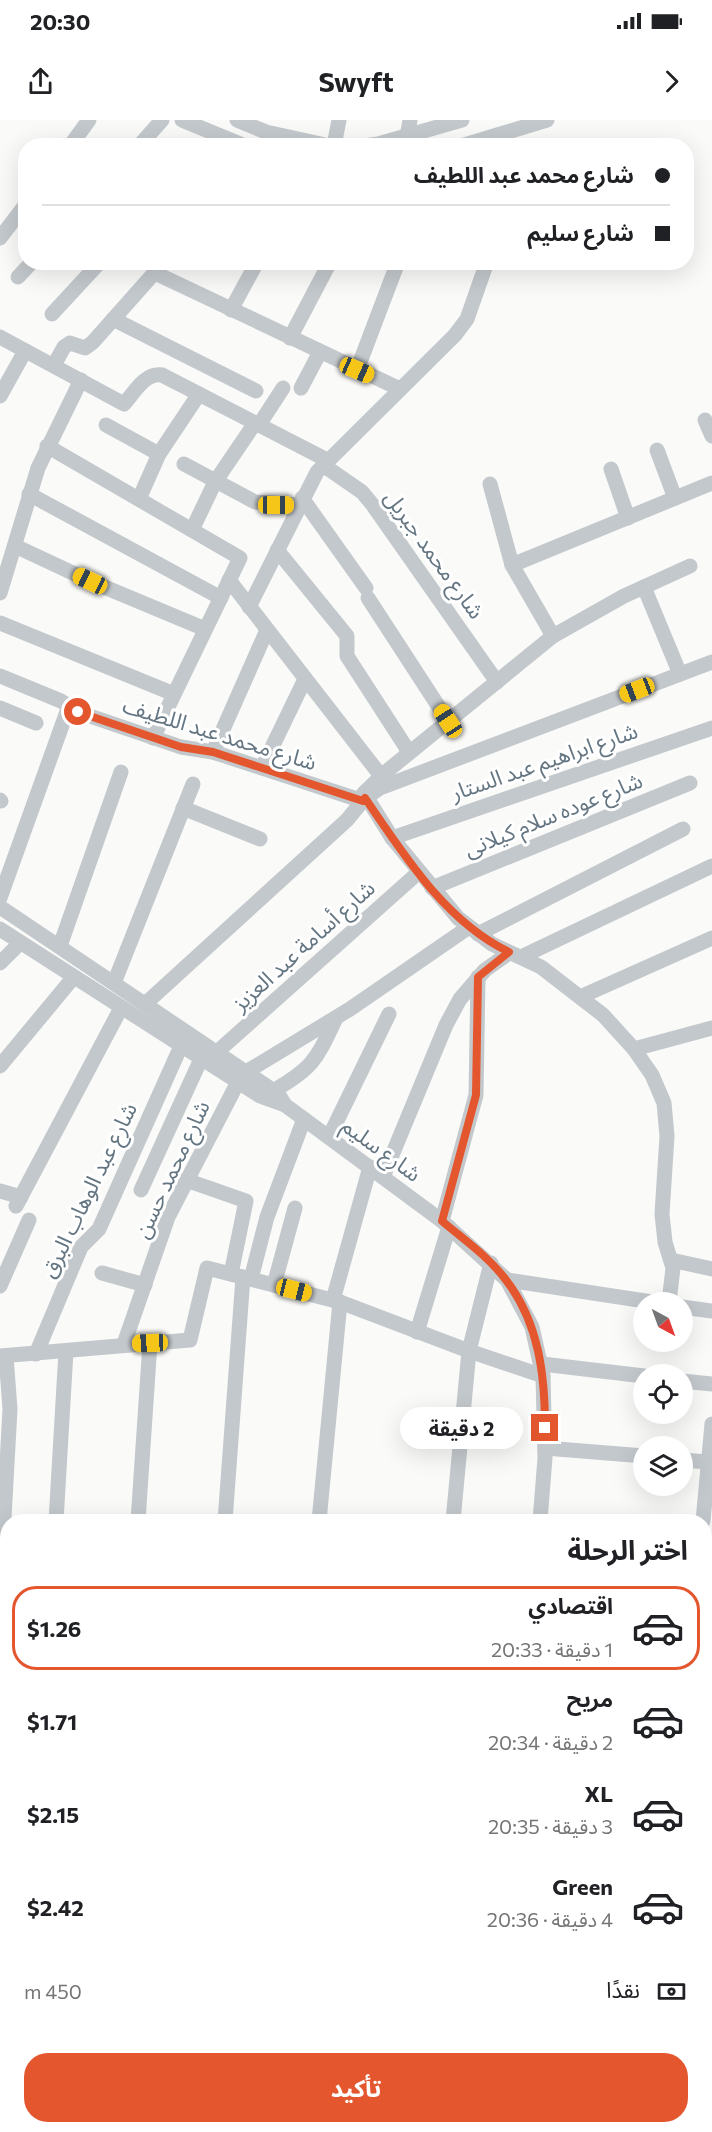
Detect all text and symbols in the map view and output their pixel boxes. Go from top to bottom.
text: 20:30 [30,8,90,35]
icon: share [24,65,57,98]
text: Swyft [318,65,394,98]
icon: forward [655,65,688,98]
text: شارع محمد عبد اللطيف [414,161,634,188]
text: شارع سليم [527,219,634,246]
car [337,354,377,386]
street label: شارع محمد جبريل [376,484,491,626]
car [258,496,294,514]
car [70,565,110,597]
car [617,675,657,705]
street label: شارع محمد عبد اللطيف [119,691,320,779]
route start [64,698,91,725]
car [431,701,465,741]
street label: شارع ابراهيم عبد الستار [446,716,642,810]
street label: شارع عوده سلام كيلانى [460,766,648,866]
street label: شارع أسامة عبد العزيز [225,874,383,1020]
street label: شارع محمد حسن [127,1096,218,1244]
street label: شارع عبد الوهاب البرق [34,1098,146,1284]
street label: شارع سليم [335,1111,427,1190]
car [274,1277,314,1303]
north arrow [633,1292,693,1352]
map controls [633,1292,693,1496]
car [132,1333,168,1353]
button: locate [633,1364,693,1424]
callout: 2 دقيقة [401,1407,524,1449]
route end [531,1414,558,1441]
text: 2 دقيقة [429,1416,494,1440]
button: layers [633,1436,693,1496]
text: اختر الرحلة [568,1533,688,1566]
text: اقتصادي [528,1592,613,1619]
icon: car [631,1601,685,1655]
text: $1.26 [27,1615,81,1642]
text: 1 دقيقة · 20:33 [491,1637,613,1661]
text: مريح [567,1685,613,1712]
icon: car [631,1694,685,1748]
text: $1.71 [27,1708,77,1735]
text: 2 دقيقة · 20:34 [488,1730,613,1754]
text: XL [585,1780,613,1807]
icon: car [631,1787,685,1841]
text: $2.15 [27,1801,79,1828]
text: 3 دقيقة · 20:35 [488,1814,613,1838]
text: Green [552,1873,613,1900]
icon: car [631,1880,685,1934]
text: $2.42 [27,1894,84,1921]
text: 4 دقيقة · 20:36 [487,1907,613,1931]
icon: cash [655,1975,688,2008]
text: نقدًا [606,1976,640,2003]
text: 450 m [24,1979,82,2003]
button: تأكيد [24,2053,688,2122]

